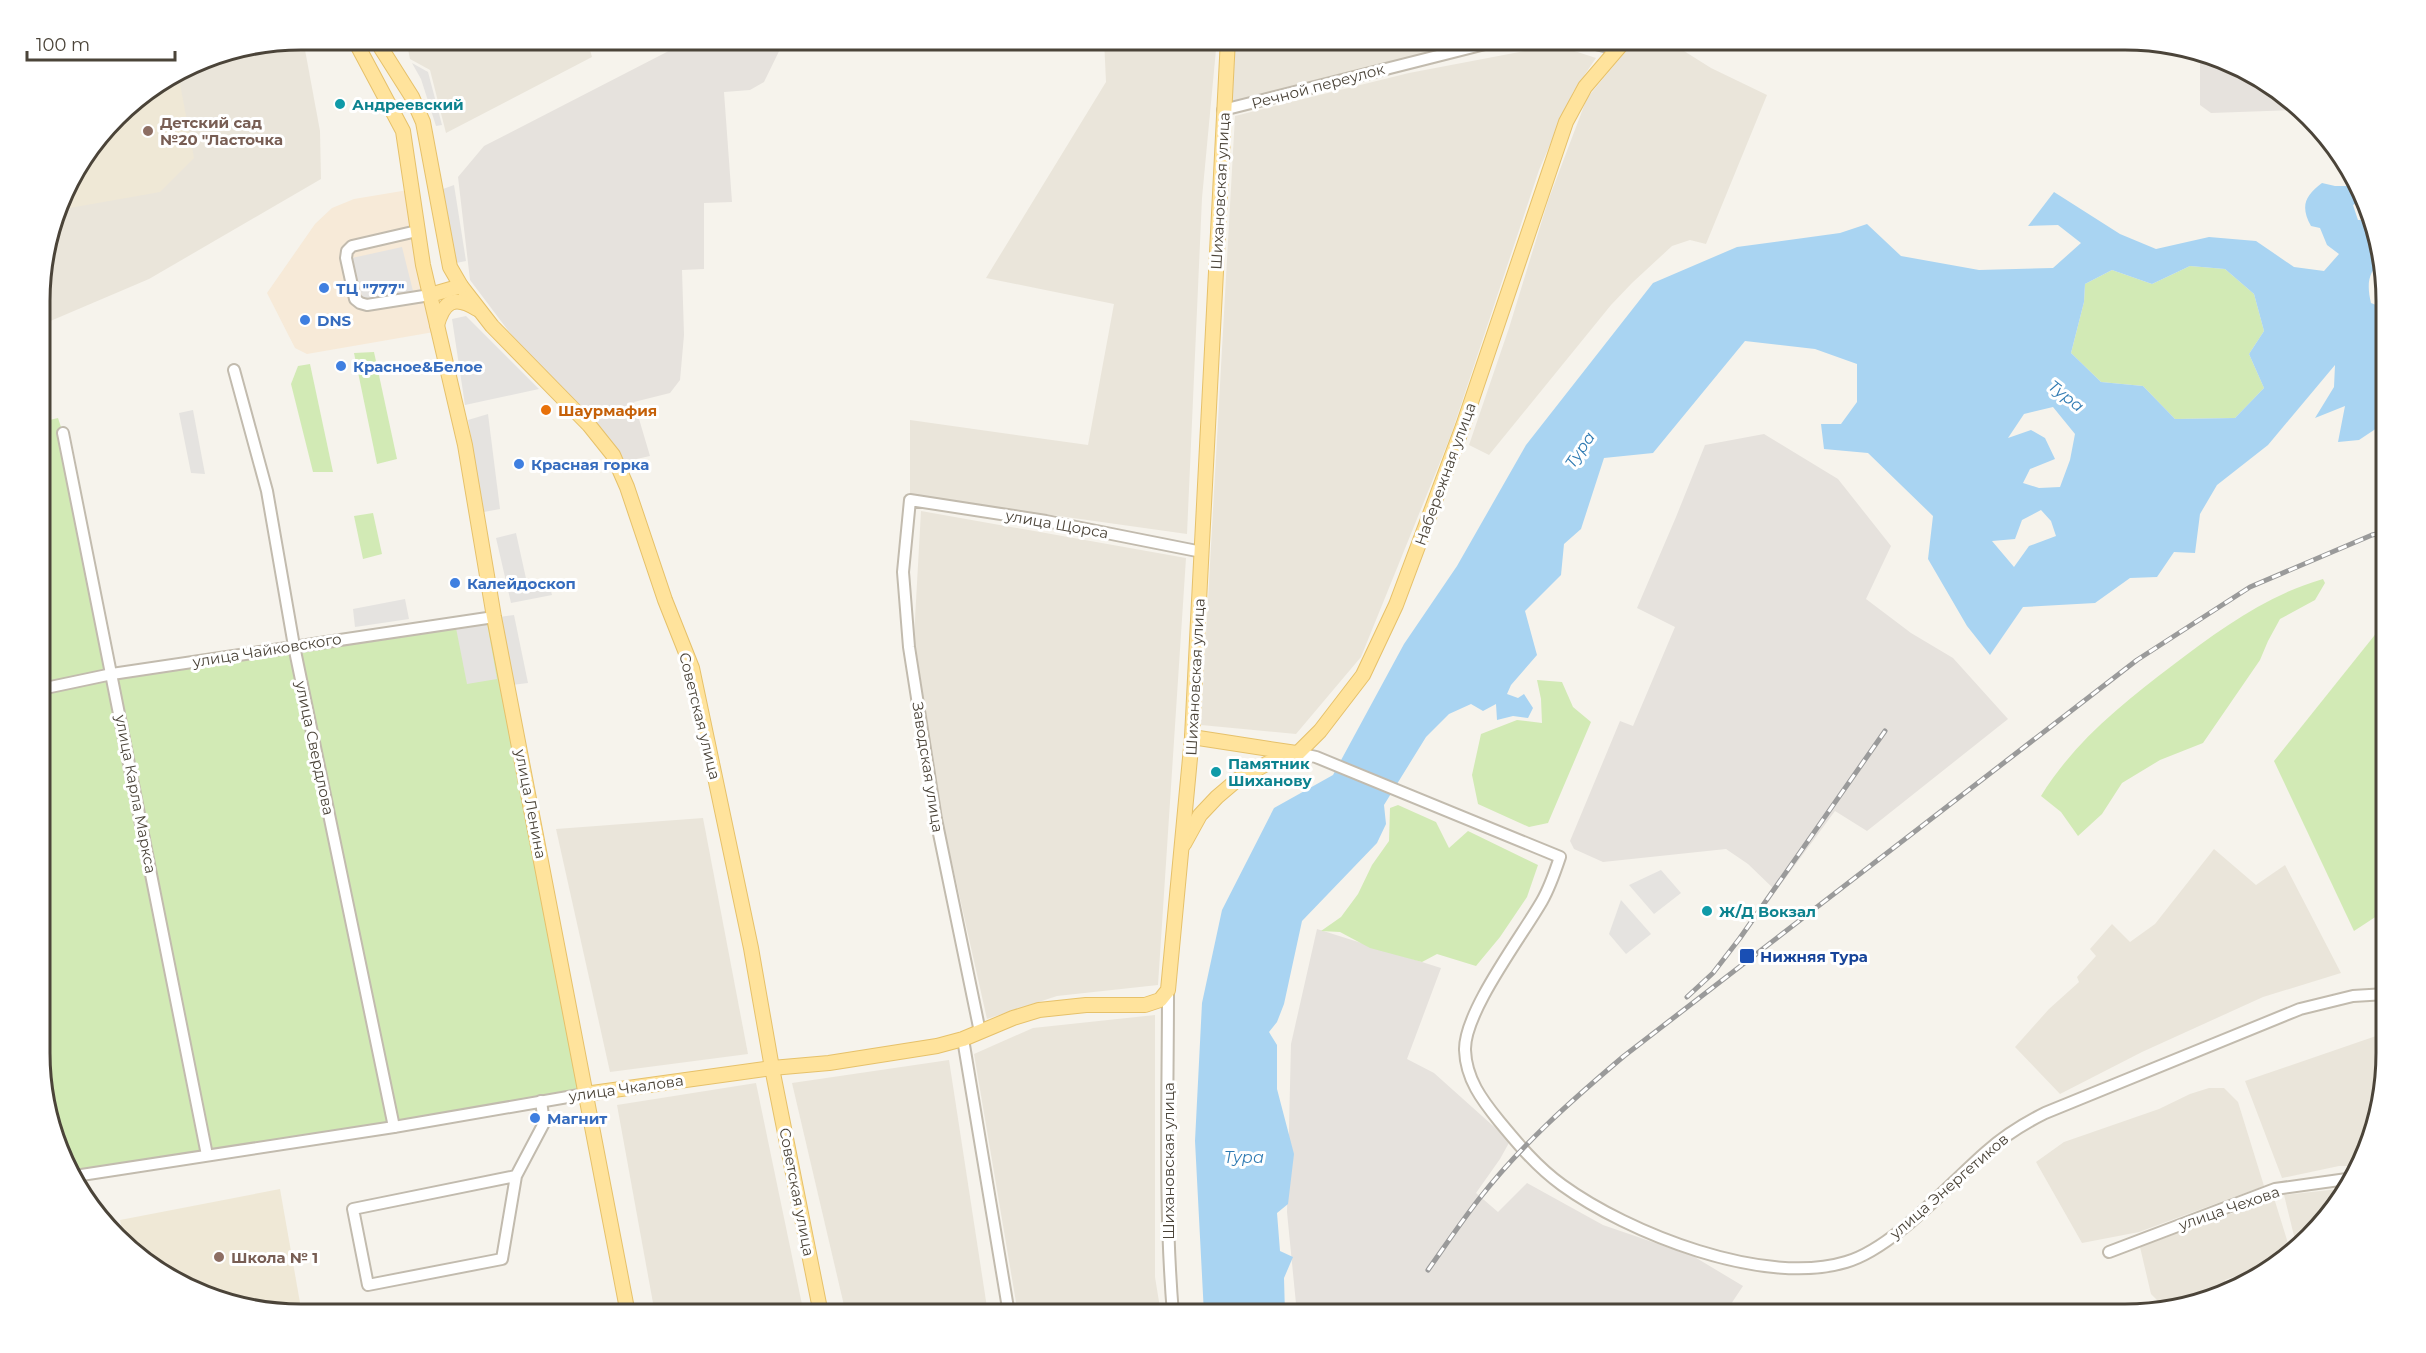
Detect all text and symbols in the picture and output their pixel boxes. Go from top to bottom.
scale bar [27,24,176,62]
text: 100 m [36,34,90,56]
street label: Речной переулок [1249,59,1387,113]
place label: Андреевский [352,95,464,114]
marker: Андреевский [333,97,347,111]
street label: Шихановская улица [1206,112,1234,270]
place label: Детский сад №20 "Ласточка [160,113,283,149]
marker: Детский сад №20 "Ласточка [141,124,155,138]
place label: ТЦ "777" [336,279,404,298]
marker: ТЦ "777" [317,281,331,295]
place label: DNS [317,311,352,330]
marker: DNS [298,313,312,327]
place label: Красное&Белое [353,357,483,376]
marker: Красное&Белое [334,359,348,373]
water label: Тура [2044,376,2088,416]
street label: Набережная улица [1410,400,1480,548]
place label: Шаурмафия [558,401,657,420]
marker: Шаурмафия [539,403,553,417]
water label: Тура [1561,428,1599,472]
place label: Красная горка [531,455,649,474]
marker: Красная горка [512,457,526,471]
street label: улица Щорса [1003,505,1110,542]
place label: Калейдоскоп [467,574,576,593]
marker: Калейдоскоп [448,576,462,590]
street label: Шихановская улица [1181,598,1209,756]
street label: улица Чайковского [190,629,343,671]
street label: Советская улица [675,650,725,782]
street label: улица Свердлова [291,678,339,817]
street label: Заводская улица [908,700,948,834]
street label: улица Карла Маркса [111,712,161,875]
street label: улица Ленина [511,747,551,860]
place label: Памятник Шиханову [1228,754,1312,790]
marker: Памятник Шиханову [1209,765,1223,779]
place label: Ж/Д Вокзал [1719,902,1816,921]
marker: Ж/Д Вокзал [1700,904,1714,918]
marker: Нижняя Тура [1738,947,1756,965]
place label: Нижняя Тура [1760,947,1868,966]
street label: улица Чкалова [566,1071,685,1106]
street label: Шихановская улица [1159,1082,1178,1240]
place label: Магнит [547,1109,607,1128]
marker: Магнит [528,1111,542,1125]
street label: Советская улица [775,1126,819,1258]
street label: улица Энергетиков [1885,1129,2012,1243]
water label: Тура [1224,1148,1264,1167]
street label: улица Чехова [2175,1182,2282,1234]
place label: Школа № 1 [231,1248,318,1267]
marker: Школа № 1 [212,1250,226,1264]

